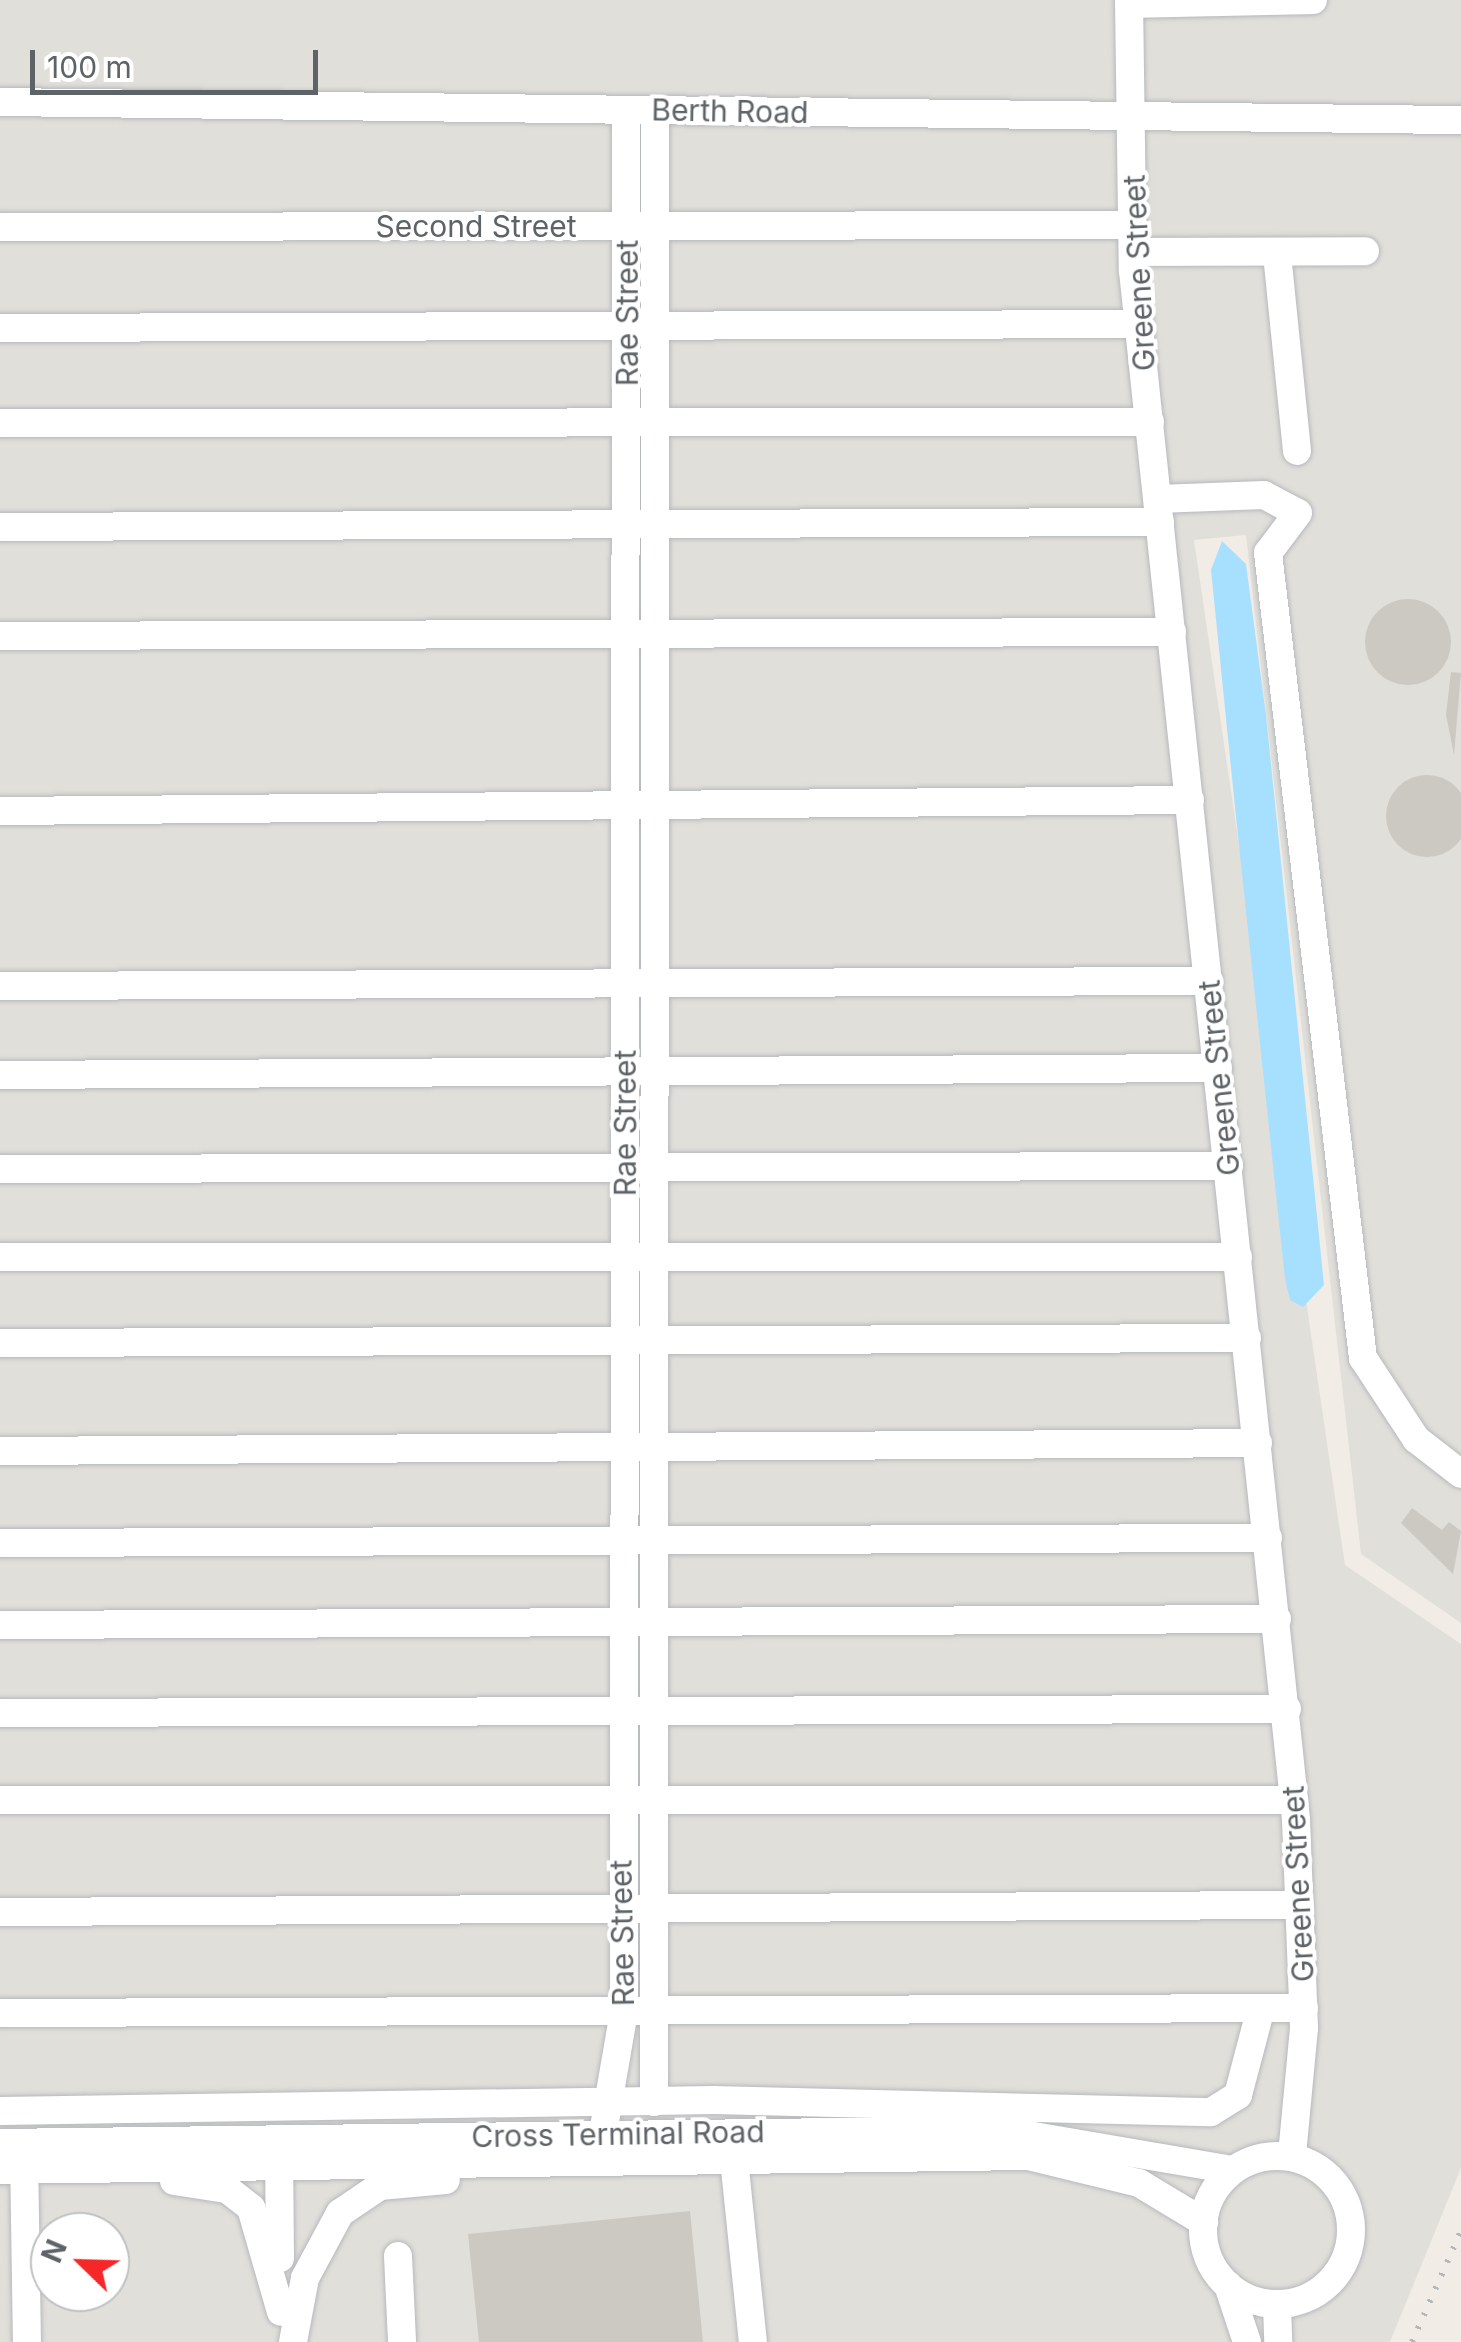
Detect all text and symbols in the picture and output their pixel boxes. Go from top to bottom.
scale bar [35,30,322,92]
text: 100 m [47,49,132,85]
street label: Berth Road [651,92,809,130]
street label: Greene Street [1116,174,1162,372]
street label: Second Street [375,208,577,244]
street label: Rae Street [609,240,645,386]
street label: Greene Street [1191,978,1247,1178]
street label: Rae Street [607,1050,643,1196]
street label: Greene Street [1275,1785,1321,1983]
street label: Rae Street [603,1859,641,2007]
street label: Cross Terminal Road [471,2113,765,2155]
north arrow [30,2212,130,2312]
text: N [34,2235,74,2268]

